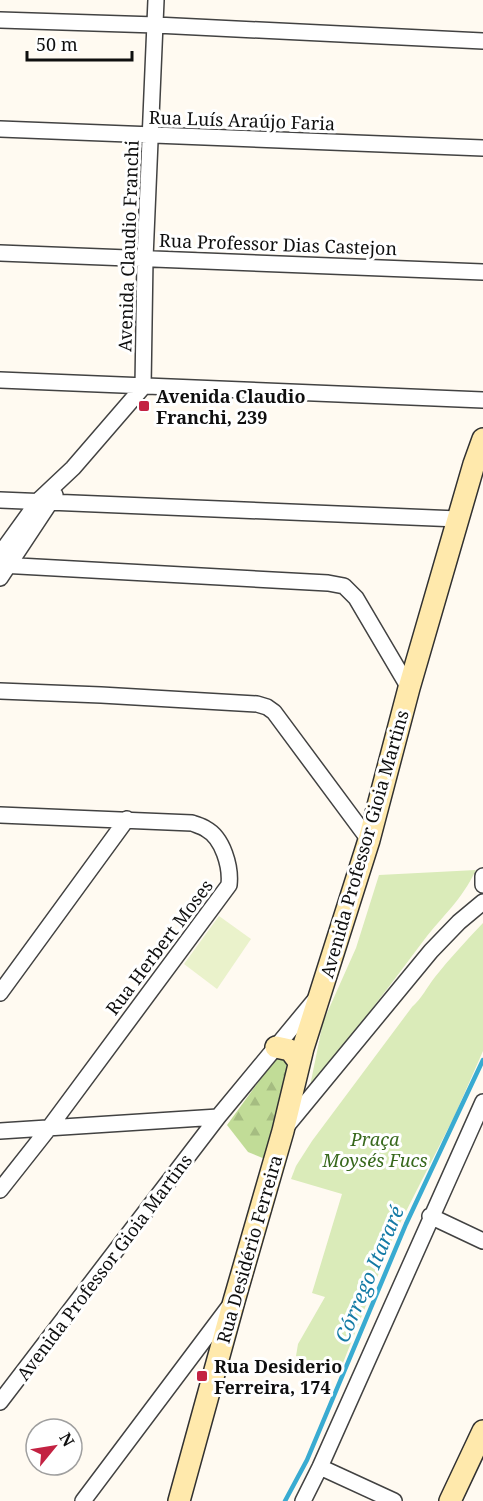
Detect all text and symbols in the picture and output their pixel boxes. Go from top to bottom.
scale bar [27,24,132,62]
text: 50 m [36,32,78,56]
street label: Rua Luís Araújo Faria [148,105,336,135]
street label: Avenida Claudio Franchi [112,140,144,352]
street label: Rua Professor Dias Castejon [159,228,398,260]
place label: Avenida Claudio Franchi, 239 [156,384,305,429]
marker: Avenida Claudio Franchi, 239 [137,399,151,413]
street label: Avenida Professor Gioia Martins [314,707,414,981]
street label: Rua Herbert Moses [100,874,218,1020]
park label: Praça Moysés Fucs [321,1127,428,1172]
street label: Avenida Professor Gioia Martins [11,1149,197,1385]
street label: Rua Desidério Ferreira [211,1152,287,1346]
water label: Córrego Itararé [328,1201,410,1346]
place label: Rua Desiderio Ferreira, 174 [214,1354,342,1399]
marker: Rua Desiderio Ferreira, 174 [195,1369,209,1383]
north arrow [24,1417,84,1477]
text: N [54,1429,80,1451]

